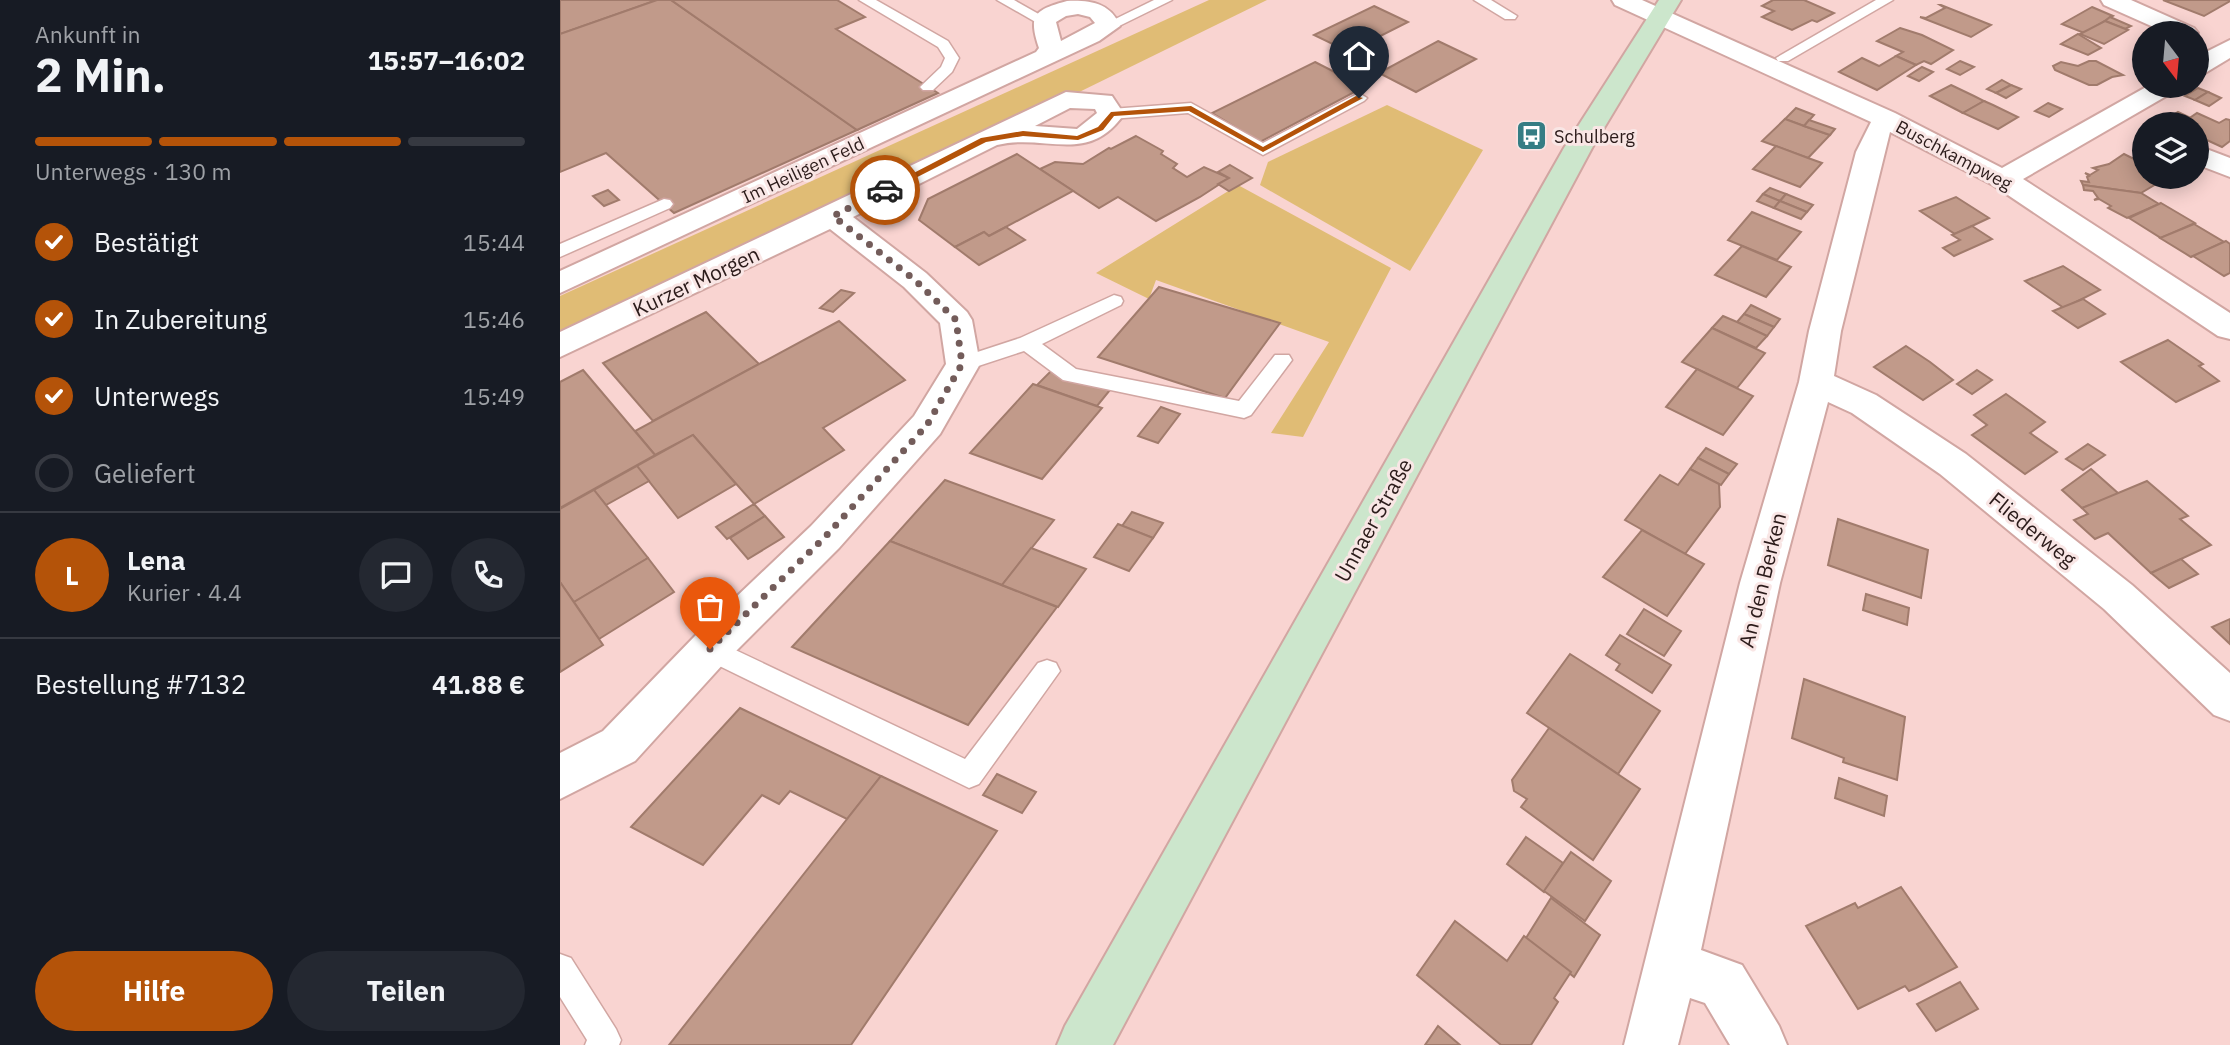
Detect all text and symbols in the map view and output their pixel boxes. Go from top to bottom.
text: Ankunft in [35,19,141,49]
north arrow [2132,21,2208,98]
map controls [2132,21,2209,189]
pin [1329,26,1389,98]
icon: home [1340,37,1378,75]
text: 15:57–16:02 [368,43,525,77]
text: 2 Min. [35,45,166,105]
button: layers [2132,112,2209,189]
street label: Buschkampweg [1892,115,2016,195]
bus stop icon: Schulberg [1514,119,1548,153]
place label: Schulberg [1554,125,1635,148]
street label: Im Heiligen Feld [738,132,868,208]
courier [850,155,920,225]
text: Unterwegs · 130 m [35,156,232,186]
icon: car [866,171,904,209]
icon: check [35,223,73,261]
text: Bestätigt [94,225,199,259]
text: 15:44 [463,227,525,257]
street label: Kurzer Morgen [628,239,764,323]
icon: check [35,300,73,338]
text: In Zubereitung [94,302,267,336]
text: 15:46 [463,304,525,334]
icon: check [35,377,73,415]
text: Unterwegs [94,379,220,413]
text: 15:49 [463,381,525,411]
street label: Unnaer Straße [1328,453,1418,587]
text: Geliefert [94,456,196,490]
street label: Fliederweg [1984,485,2082,573]
street label: An den Berken [1732,510,1792,650]
button: chat [359,538,433,612]
button: phone [451,538,525,612]
text: Lena [127,543,185,577]
text: L [65,558,79,592]
text: Kurier · 4.4 [127,577,242,607]
pin [680,577,740,649]
icon: bag [691,588,729,626]
text: Bestellung #7132 [35,667,246,701]
text: 41.88 € [432,667,525,701]
button: Hilfe [35,951,273,1031]
button: Teilen [287,951,525,1031]

